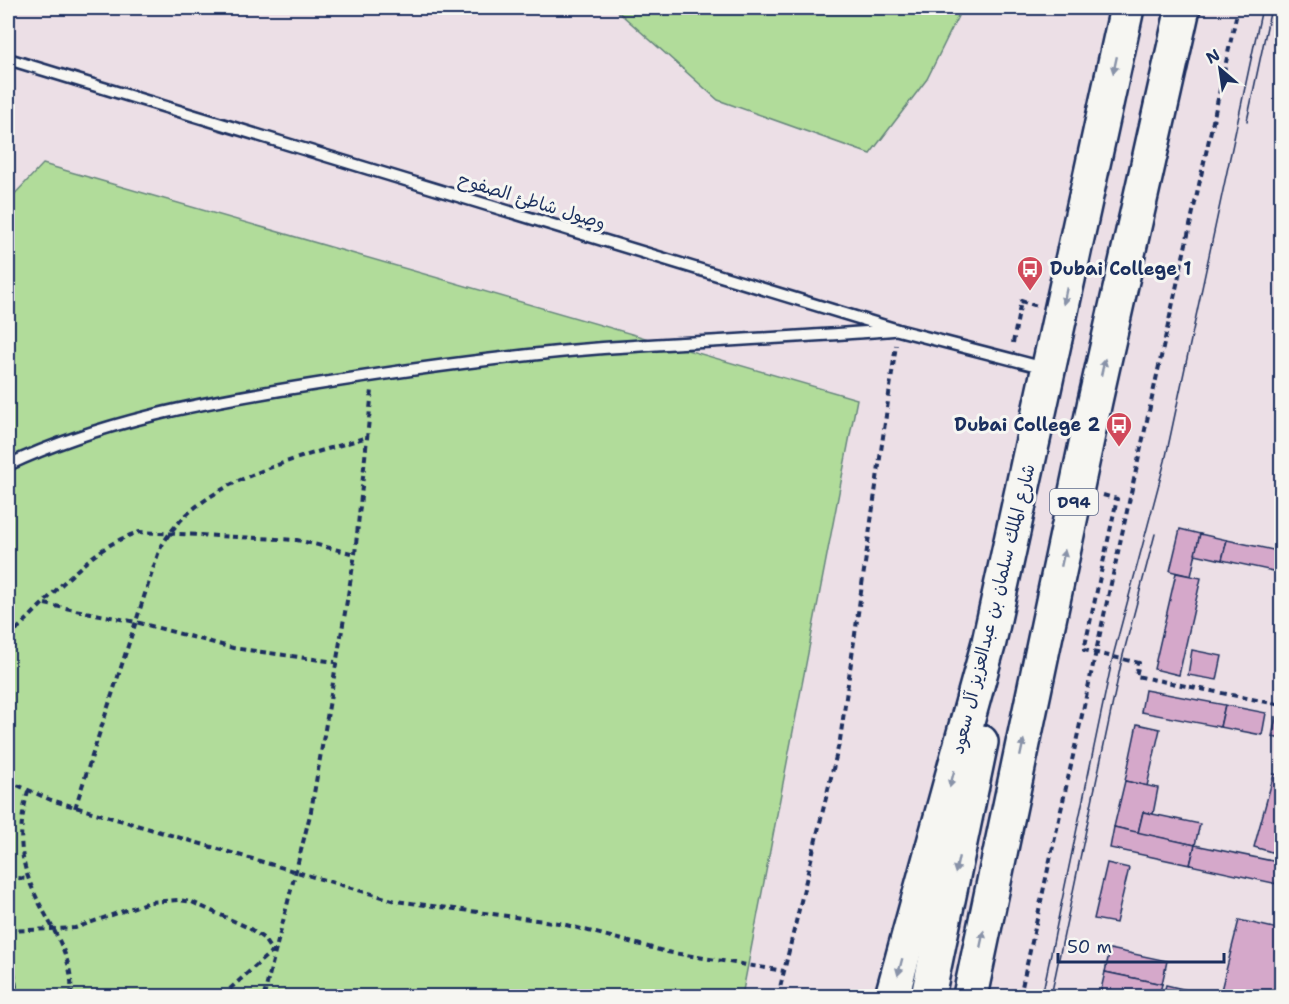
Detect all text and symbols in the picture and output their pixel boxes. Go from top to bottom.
north arrow [1190,39,1250,99]
text: N [1202,44,1224,69]
one-way arrow [1110,55,1119,74]
street label: وصول شاطئ الصفوح [455,167,609,235]
bus stop icon: Dubai College 1 [1015,254,1045,292]
place label: Dubai College 1 [1050,257,1191,281]
one-way arrow [1059,287,1069,305]
one-way arrow [1099,358,1109,376]
bus stop icon: Dubai College 2 [1104,410,1134,448]
place label: Dubai College 2 [954,413,1100,437]
street label: شارع الملك سلمان بن عبدالعزيز آل سعود [945,461,1041,757]
road number: D94 [1050,489,1098,515]
one-way arrow [1058,548,1068,567]
one-way arrow [1018,739,1028,758]
one-way arrow [946,770,956,788]
one-way arrow [951,856,961,875]
scale bar [1058,926,1224,964]
one-way arrow [978,930,988,949]
text: 50 m [1067,935,1112,959]
one-way arrow [895,958,905,976]

